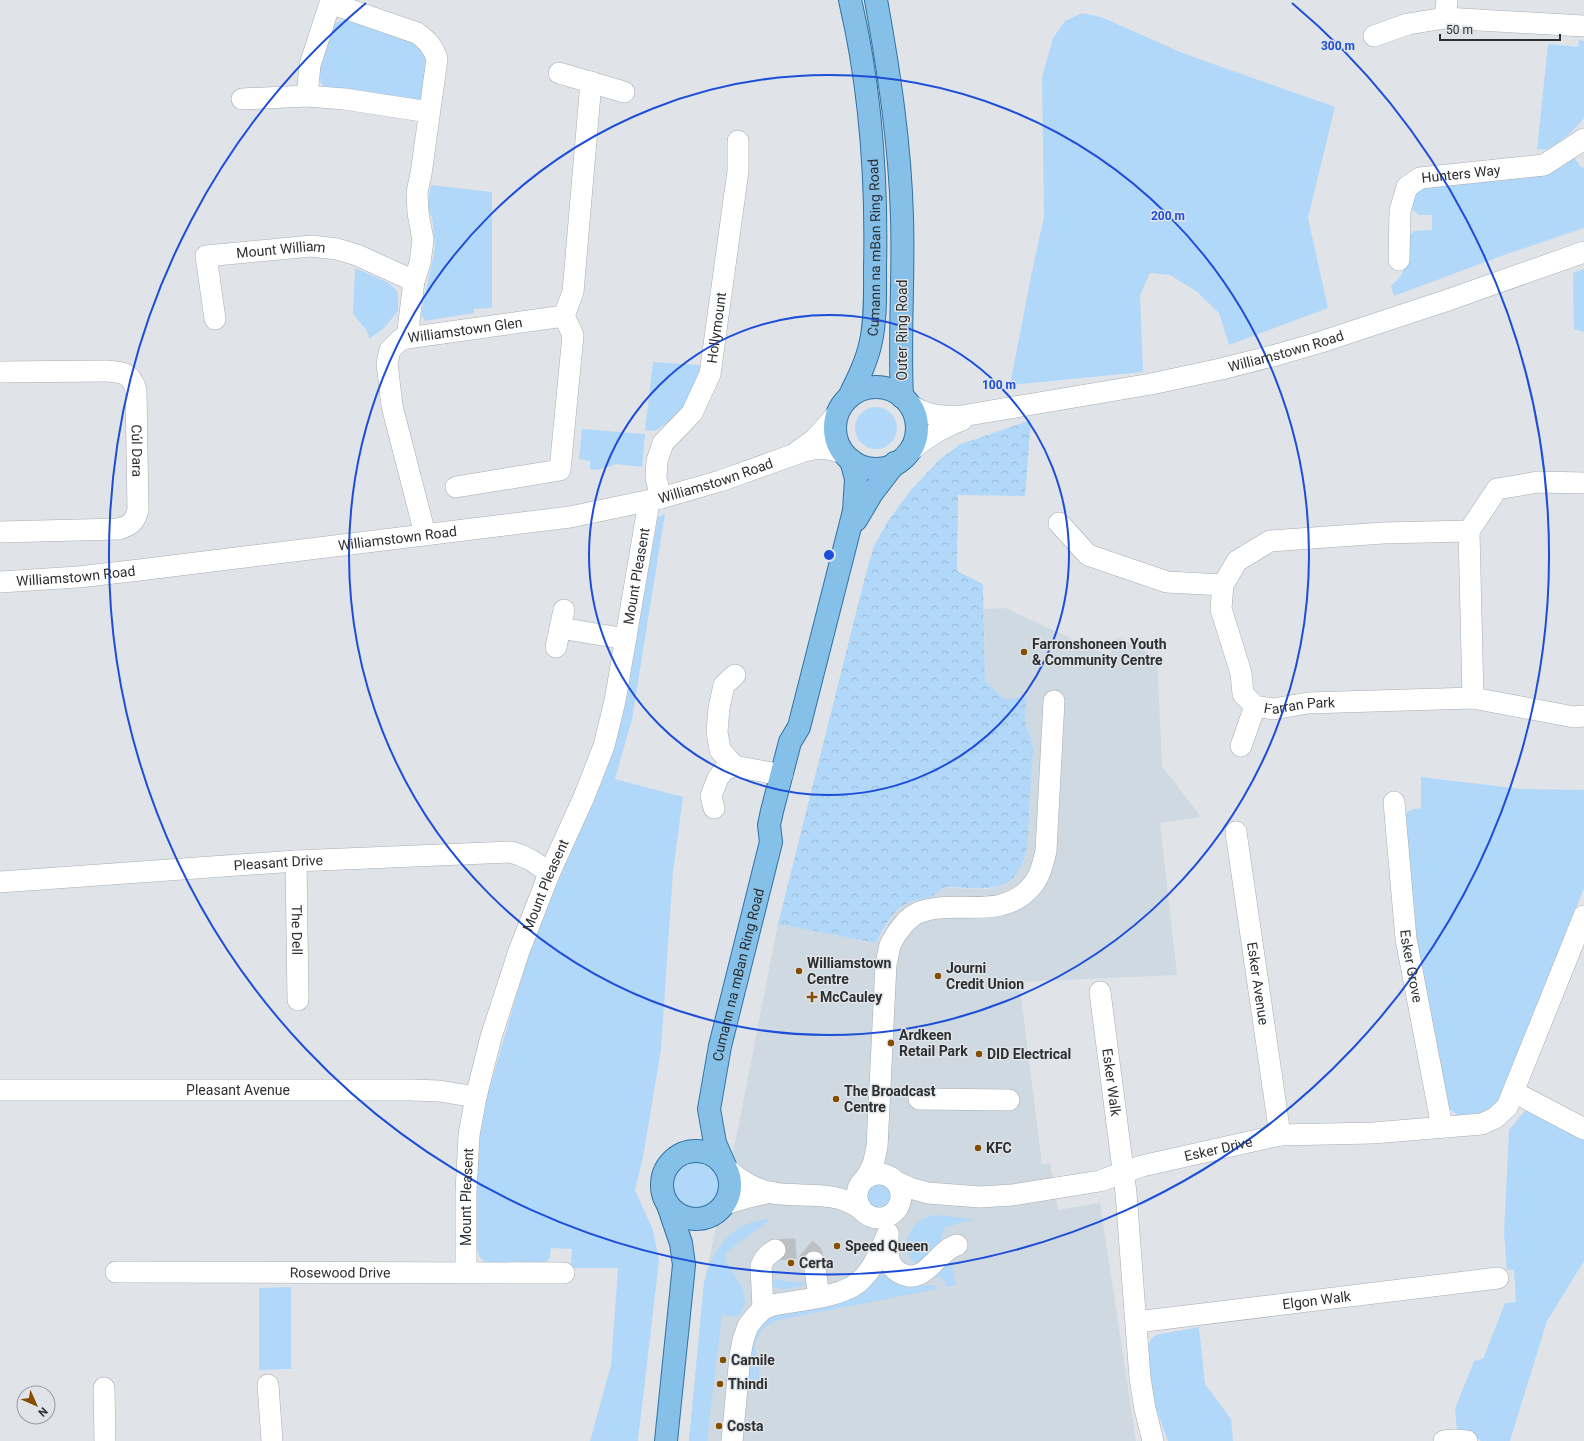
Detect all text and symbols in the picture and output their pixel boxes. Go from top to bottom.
scale bar [1440,16,1560,42]
text: 50 m [1446,23,1473,37]
text: 300 m [1321,39,1355,53]
street label: Cumann na mBan Ring Road [864,158,883,337]
street label: Hunters Way [1421,162,1502,186]
text: 200 m [1151,209,1185,223]
street label: Mount William [236,238,327,261]
street label: Outer Ring Road [894,280,910,380]
street label: Hollymount [704,291,729,364]
street label: Williamstown Glen [407,314,523,346]
street label: Williamstown Road [1226,327,1346,375]
text: 100 m [982,378,1016,392]
street label: Cúl Dara [129,424,145,477]
street label: Williamstown Road [656,455,775,506]
street label: Williamstown Road [337,523,458,553]
street label: Mount Pleasent [620,526,653,626]
centre of rings [822,548,836,562]
street label: Williamstown Road [16,563,136,589]
place label: Farronshoneen Youth & Community Centre [1032,636,1167,668]
marker: Farronshoneen Youth & Community Centre [1019,647,1029,657]
street label: Farran Park [1263,694,1336,717]
street label: Mount Pleasent [520,836,572,933]
street label: Pleasant Drive [233,852,323,873]
street label: Cumann na mBan Ring Road [709,887,767,1063]
street label: The Dell [289,905,305,955]
street label: Esker Grove [1397,929,1426,1004]
street label: Esker Avenue [1244,941,1272,1026]
place label: Williamstown Centre [807,955,892,987]
place label: Journi Credit Union [946,960,1024,992]
marker: Williamstown Centre [794,966,804,976]
marker: Journi Credit Union [933,971,943,981]
place label: McCauley [820,989,883,1005]
marker: McCauley [807,992,817,1002]
place label: Ardkeen Retail Park [899,1027,968,1059]
marker: Ardkeen Retail Park [886,1038,896,1048]
place label: DID Electrical [987,1046,1071,1062]
street label: Esker Walk [1099,1047,1124,1118]
marker: DID Electrical [974,1049,984,1059]
street label: Pleasant Avenue [186,1082,290,1098]
place label: The Broadcast Centre [844,1083,936,1115]
marker: The Broadcast Centre [831,1094,841,1104]
street label: Esker Drive [1183,1133,1254,1164]
place label: KFC [986,1140,1012,1156]
marker: KFC [973,1143,983,1153]
street label: Mount Pleasent [458,1147,476,1246]
place label: Speed Queen [845,1238,929,1254]
marker: Speed Queen [832,1241,842,1251]
place label: Certa [799,1255,834,1271]
marker: Certa [786,1258,796,1268]
street label: Rosewood Drive [290,1264,390,1281]
street label: Elgon Walk [1282,1288,1353,1312]
place label: Camile [731,1352,775,1368]
marker: Camile [718,1355,728,1365]
place label: Thindi [728,1376,768,1392]
marker: Thindi [715,1379,725,1389]
north arrow [16,1385,56,1425]
text: N [35,1404,50,1419]
place label: Costa [727,1418,764,1434]
marker: Costa [714,1421,724,1431]

